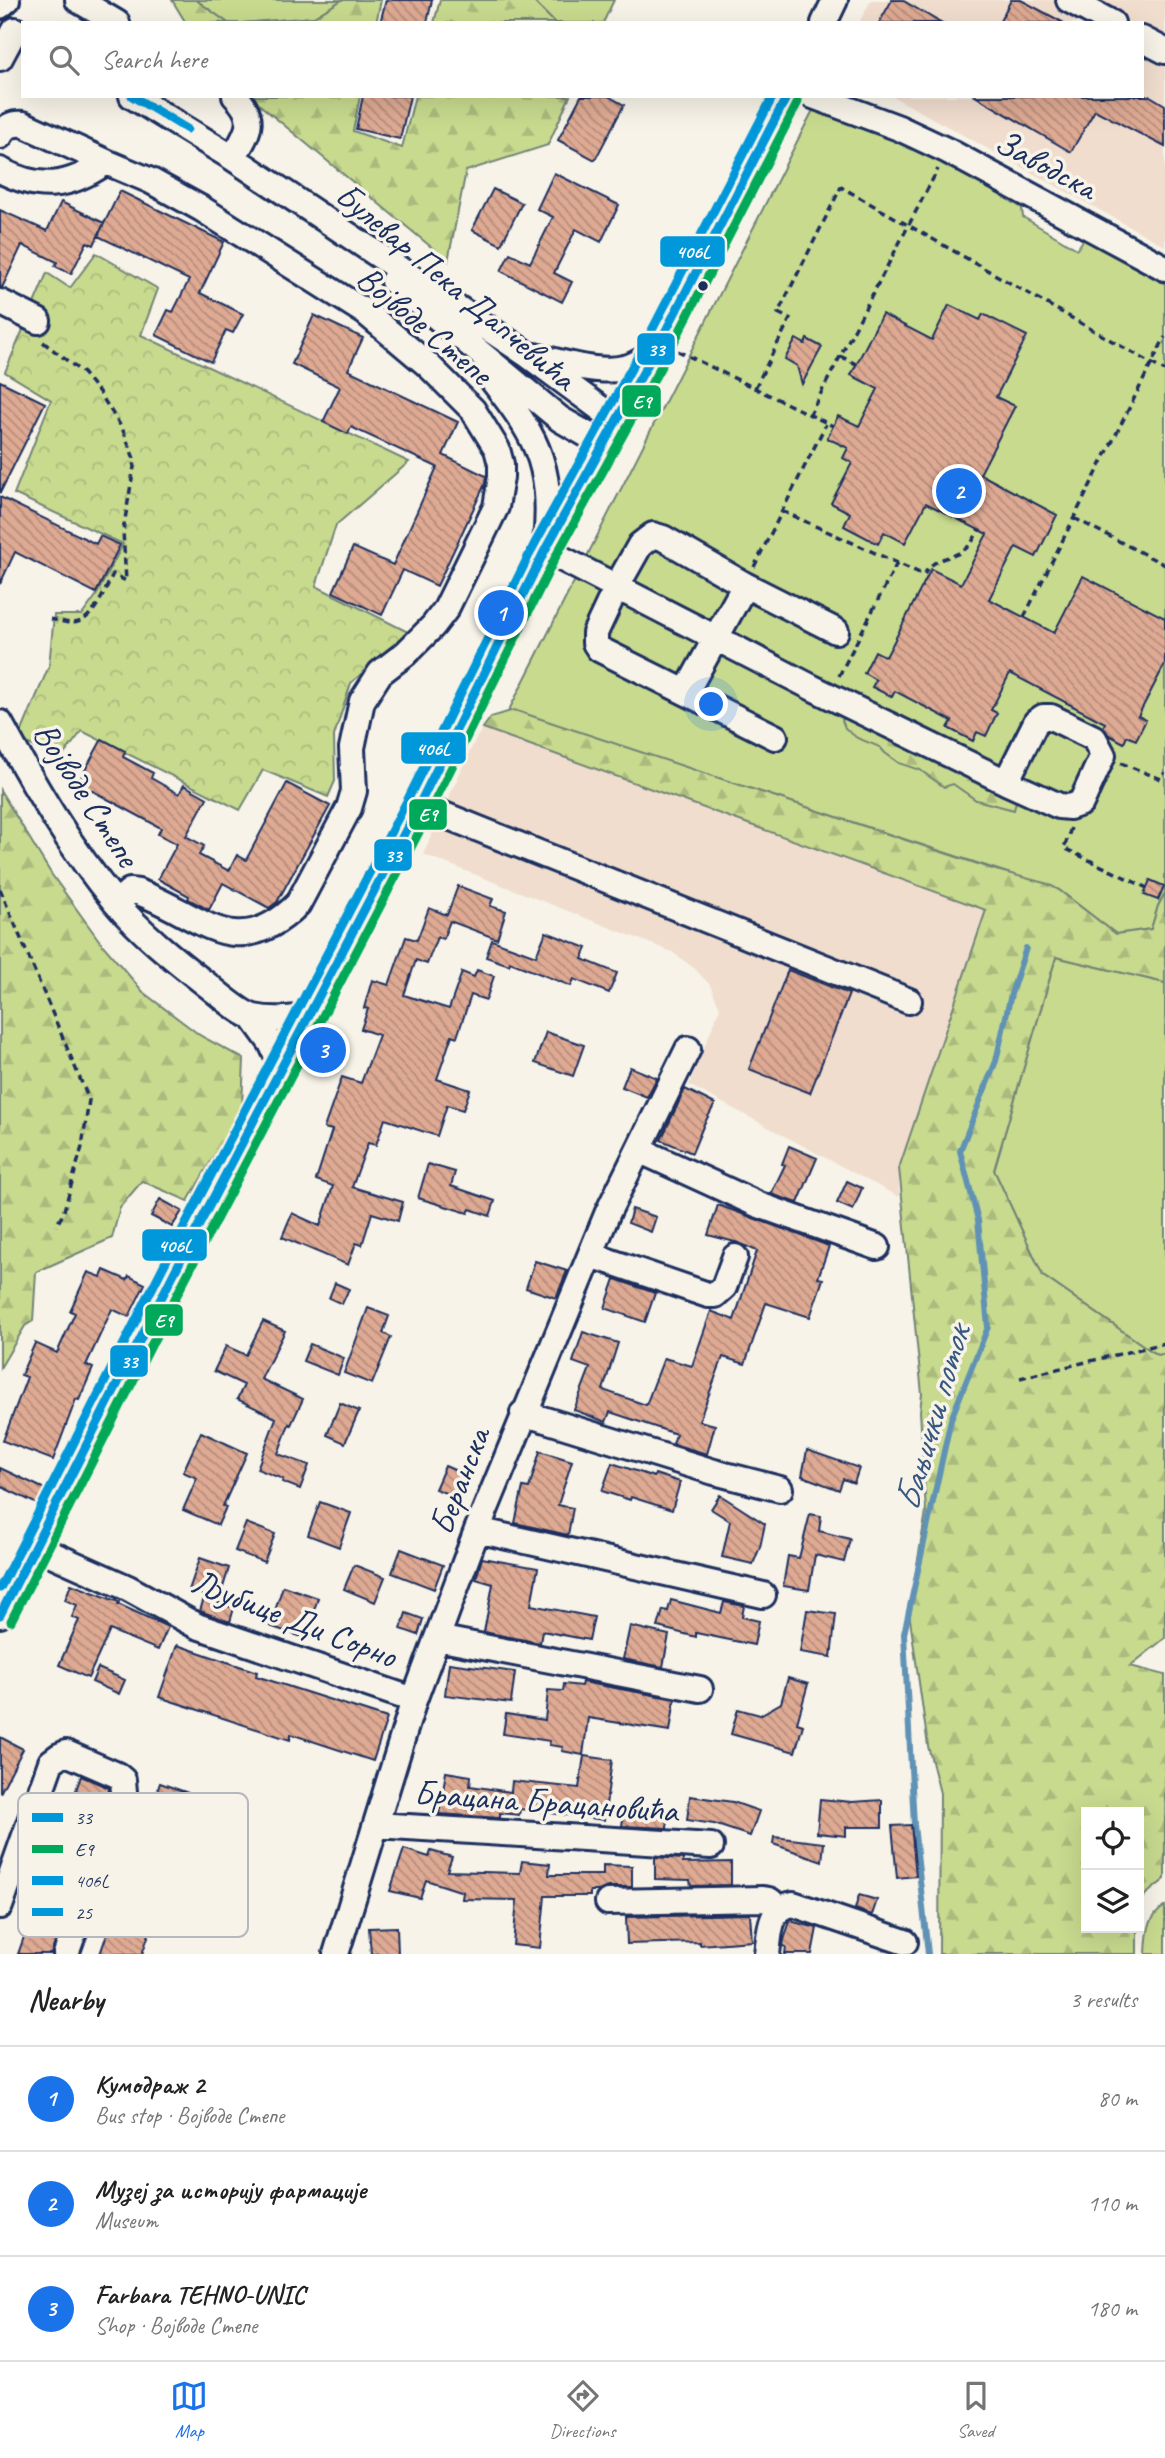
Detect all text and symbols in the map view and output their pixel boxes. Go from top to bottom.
search box [21,21,1144,98]
icon: search [45,41,83,79]
text: Search here [101,43,207,76]
street label: Заводска [987,119,1107,211]
street label: Булевар Пека Дапчевића [326,173,587,402]
line badge: 406L [659,235,726,268]
text: 406L [676,240,711,264]
street label: Војводе Степе [348,256,504,397]
unlabelled marker [696,279,710,293]
line badge: 33 [636,332,676,366]
text: 33 [647,338,667,362]
line badge: E9 [621,384,662,418]
text: E9 [633,390,654,414]
pin: 2 [936,465,982,517]
pin: 1 [478,587,524,639]
your location [694,687,728,721]
street label: Војводе Степе [23,713,151,877]
line badge: 406L [400,731,467,765]
text: 406L [416,737,451,761]
line badge: E9 [408,798,448,831]
text: E9 [419,803,440,827]
line badge: 33 [373,838,413,872]
text: 33 [384,844,404,868]
pin: 3 [300,1024,346,1076]
line badge: 406L [141,1228,208,1262]
text: 406L [158,1234,193,1258]
line badge: E9 [144,1303,184,1337]
text: E9 [155,1309,176,1333]
water label: Бањички поток [883,1315,982,1516]
line badge: 33 [109,1344,149,1378]
text: 33 [120,1350,140,1374]
street label: Беранска [419,1419,501,1541]
street label: Љубице Ди Сорно [185,1559,404,1679]
street label: Брацана Брацановића [413,1770,682,1833]
legend [18,1793,248,1937]
text: 33 [75,1806,94,1830]
map controls [1081,1807,1144,1933]
button: locate [1081,1807,1144,1870]
text: E9 [75,1838,95,1862]
text: 406L [75,1869,110,1893]
button: layers [1081,1870,1144,1933]
text: 25 [75,1901,94,1925]
text: Nearby [28,1981,104,2019]
text: 3 results [1070,1985,1137,2014]
text: Кумодраж 2 [95,2068,205,2101]
text: 1 [46,2084,56,2113]
text: 80 m [1098,2084,1137,2113]
text: Bus stop · Војводе Степе [95,2101,284,2130]
text: Музеј за историју фармације [95,2173,366,2206]
text: 2 [46,2189,56,2218]
text: 110 m [1088,2189,1137,2218]
text: Museum [95,2206,158,2235]
text: Farbara TEHNO-UNIC [95,2278,305,2311]
text: 3 [46,2294,56,2323]
text: 180 m [1088,2294,1137,2323]
text: Shop · Војводе Степе [95,2311,257,2340]
tab: Map [170,2377,208,2443]
tab: Directions [549,2377,616,2443]
tab: Saved [957,2377,995,2443]

